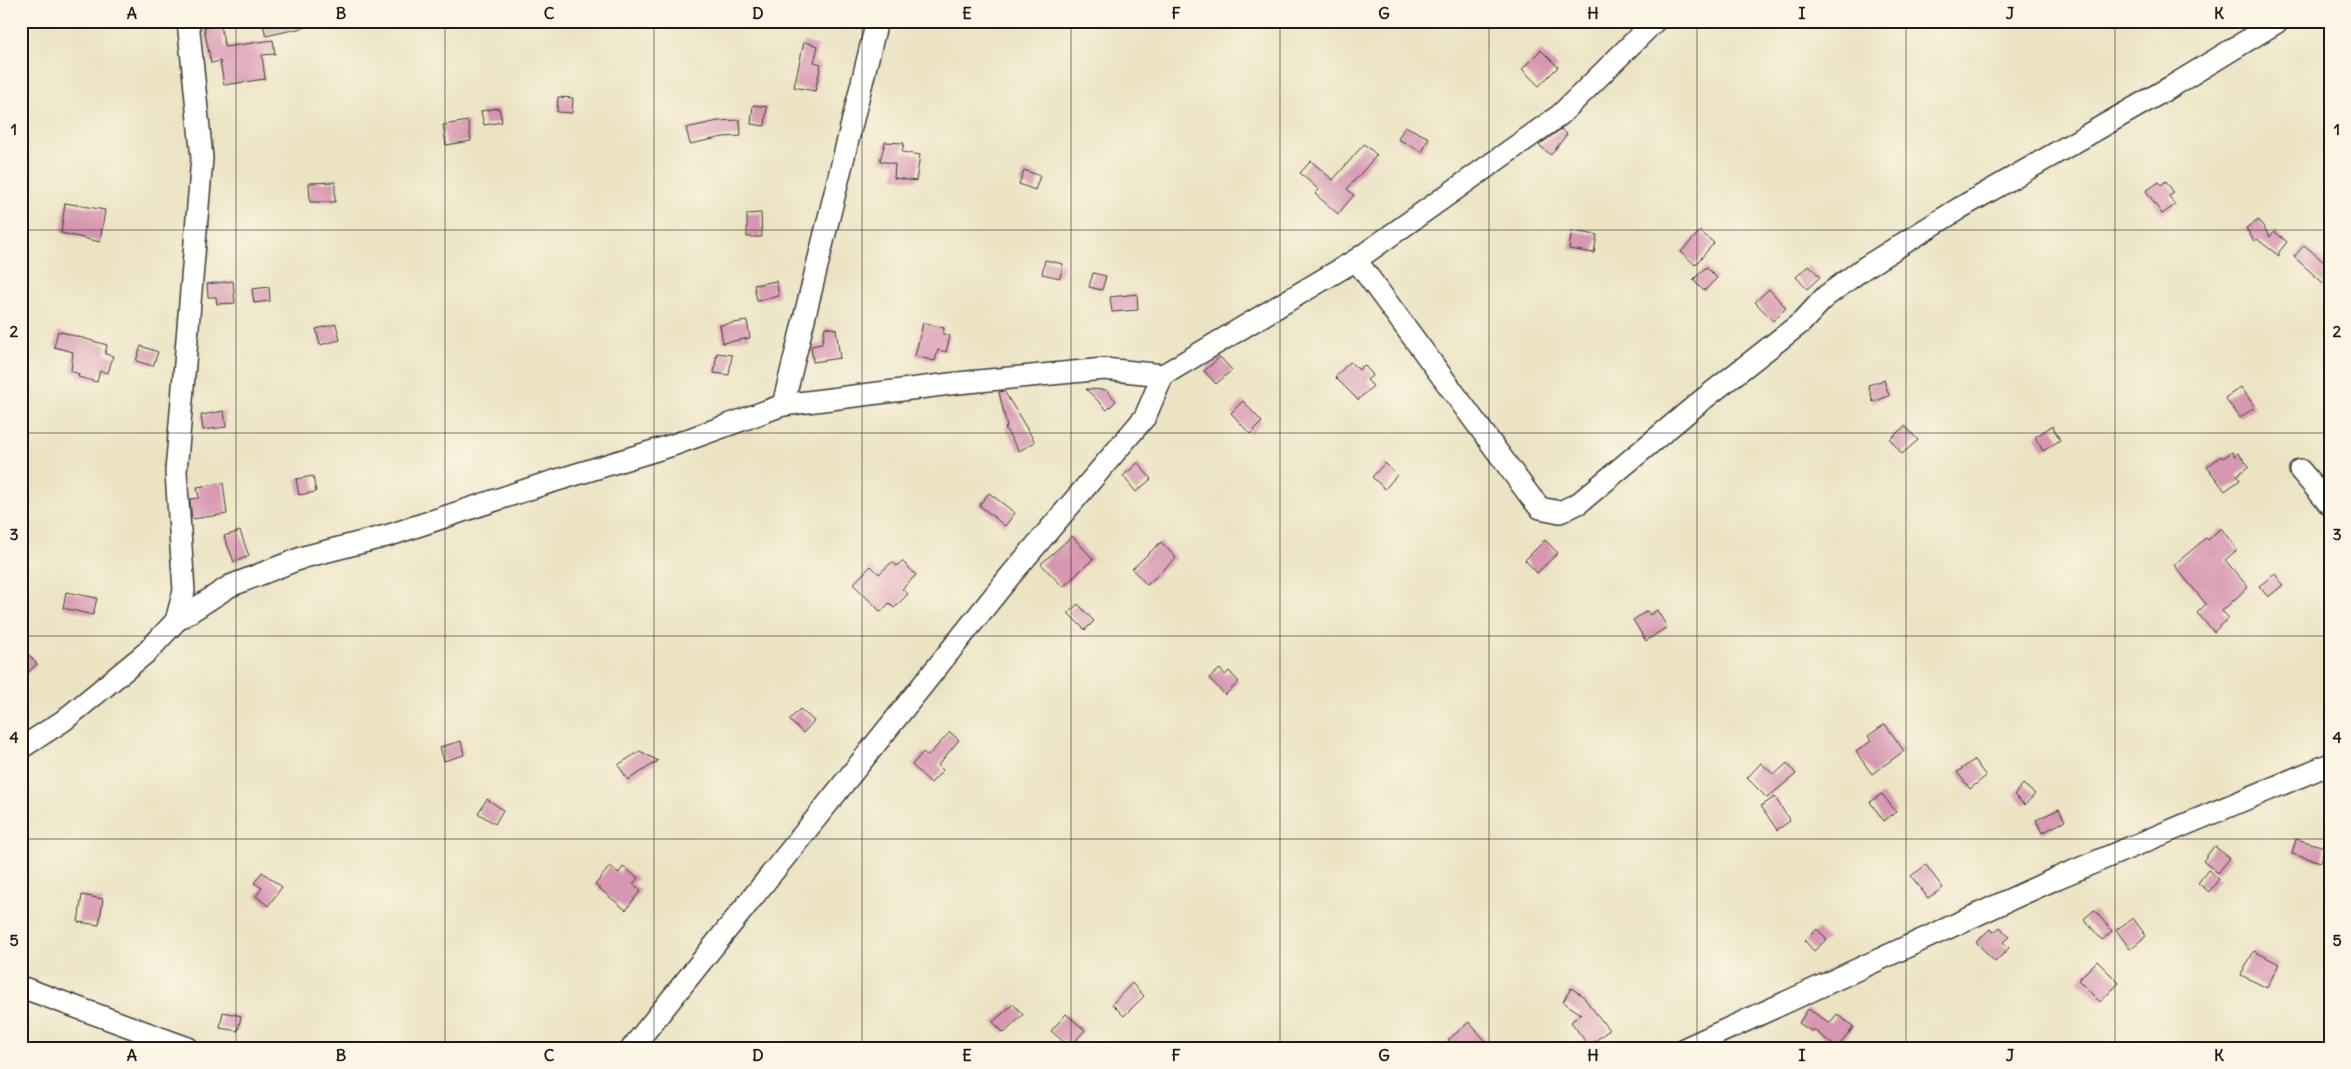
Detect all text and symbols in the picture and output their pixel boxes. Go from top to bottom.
text: A [127,3,137,23]
text: B [336,3,347,23]
text: C [544,3,555,23]
text: D [752,3,764,23]
text: E [962,3,972,23]
text: F [1171,3,1181,23]
text: G [1378,3,1390,23]
text: H [1587,3,1599,23]
text: I [1799,3,1806,23]
text: J [2006,3,2015,23]
text: K [2214,3,2224,23]
text: 1 [11,119,17,139]
text: 1 [2334,119,2340,139]
text: 2 [10,321,19,341]
text: 2 [2333,321,2342,341]
text: 3 [9,524,19,544]
text: 3 [2332,524,2342,544]
text: 4 [9,727,19,747]
text: 4 [2332,727,2342,747]
text: 5 [9,930,19,950]
text: 5 [2332,930,2342,950]
text: A [127,1045,137,1065]
text: B [336,1045,347,1065]
text: C [544,1045,555,1065]
text: D [752,1045,764,1065]
text: E [962,1045,972,1065]
text: F [1171,1045,1181,1065]
text: G [1378,1045,1390,1065]
text: H [1587,1045,1599,1065]
text: I [1799,1045,1806,1065]
text: J [2006,1045,2015,1065]
text: K [2214,1045,2224,1065]

